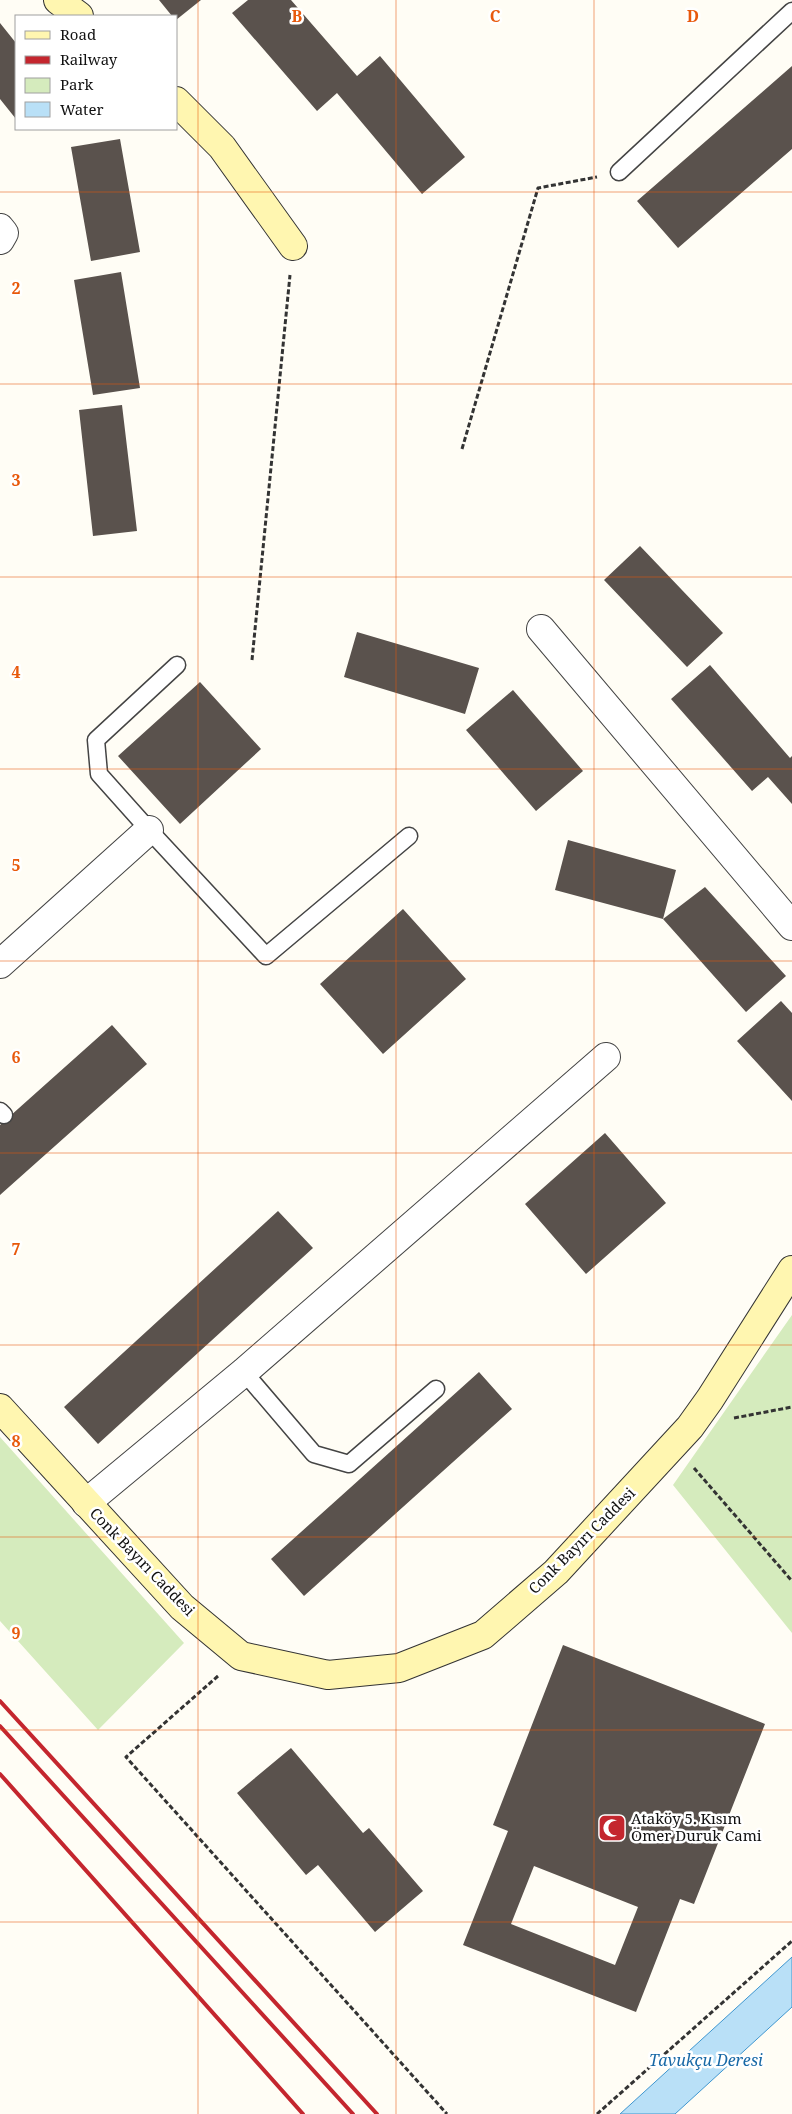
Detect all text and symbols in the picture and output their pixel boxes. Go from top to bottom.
text: B [292,5,303,27]
text: C [490,5,501,27]
text: D [687,5,699,27]
legend [15,15,178,130]
text: Road [60,24,96,44]
text: Railway [60,49,118,69]
text: Park [60,74,94,94]
text: Water [60,99,103,119]
text: 2 [11,277,21,299]
text: 3 [11,469,21,491]
text: 4 [11,661,21,683]
text: 5 [11,854,21,876]
text: 6 [11,1046,21,1068]
text: 7 [11,1238,21,1260]
text: 8 [11,1430,21,1452]
street label: Conk Bayırı Caddesi [524,1483,639,1598]
street label: Conk Bayırı Caddesi [86,1503,200,1620]
text: 9 [11,1622,21,1644]
place label: Ataköy 5. Kısım Ömer Duruk Cami [631,1808,762,1845]
mosque icon: Ataköy 5. Kısım Ömer Duruk Cami [597,1813,627,1843]
water label: Tavukçu Deresi [649,2049,763,2071]

